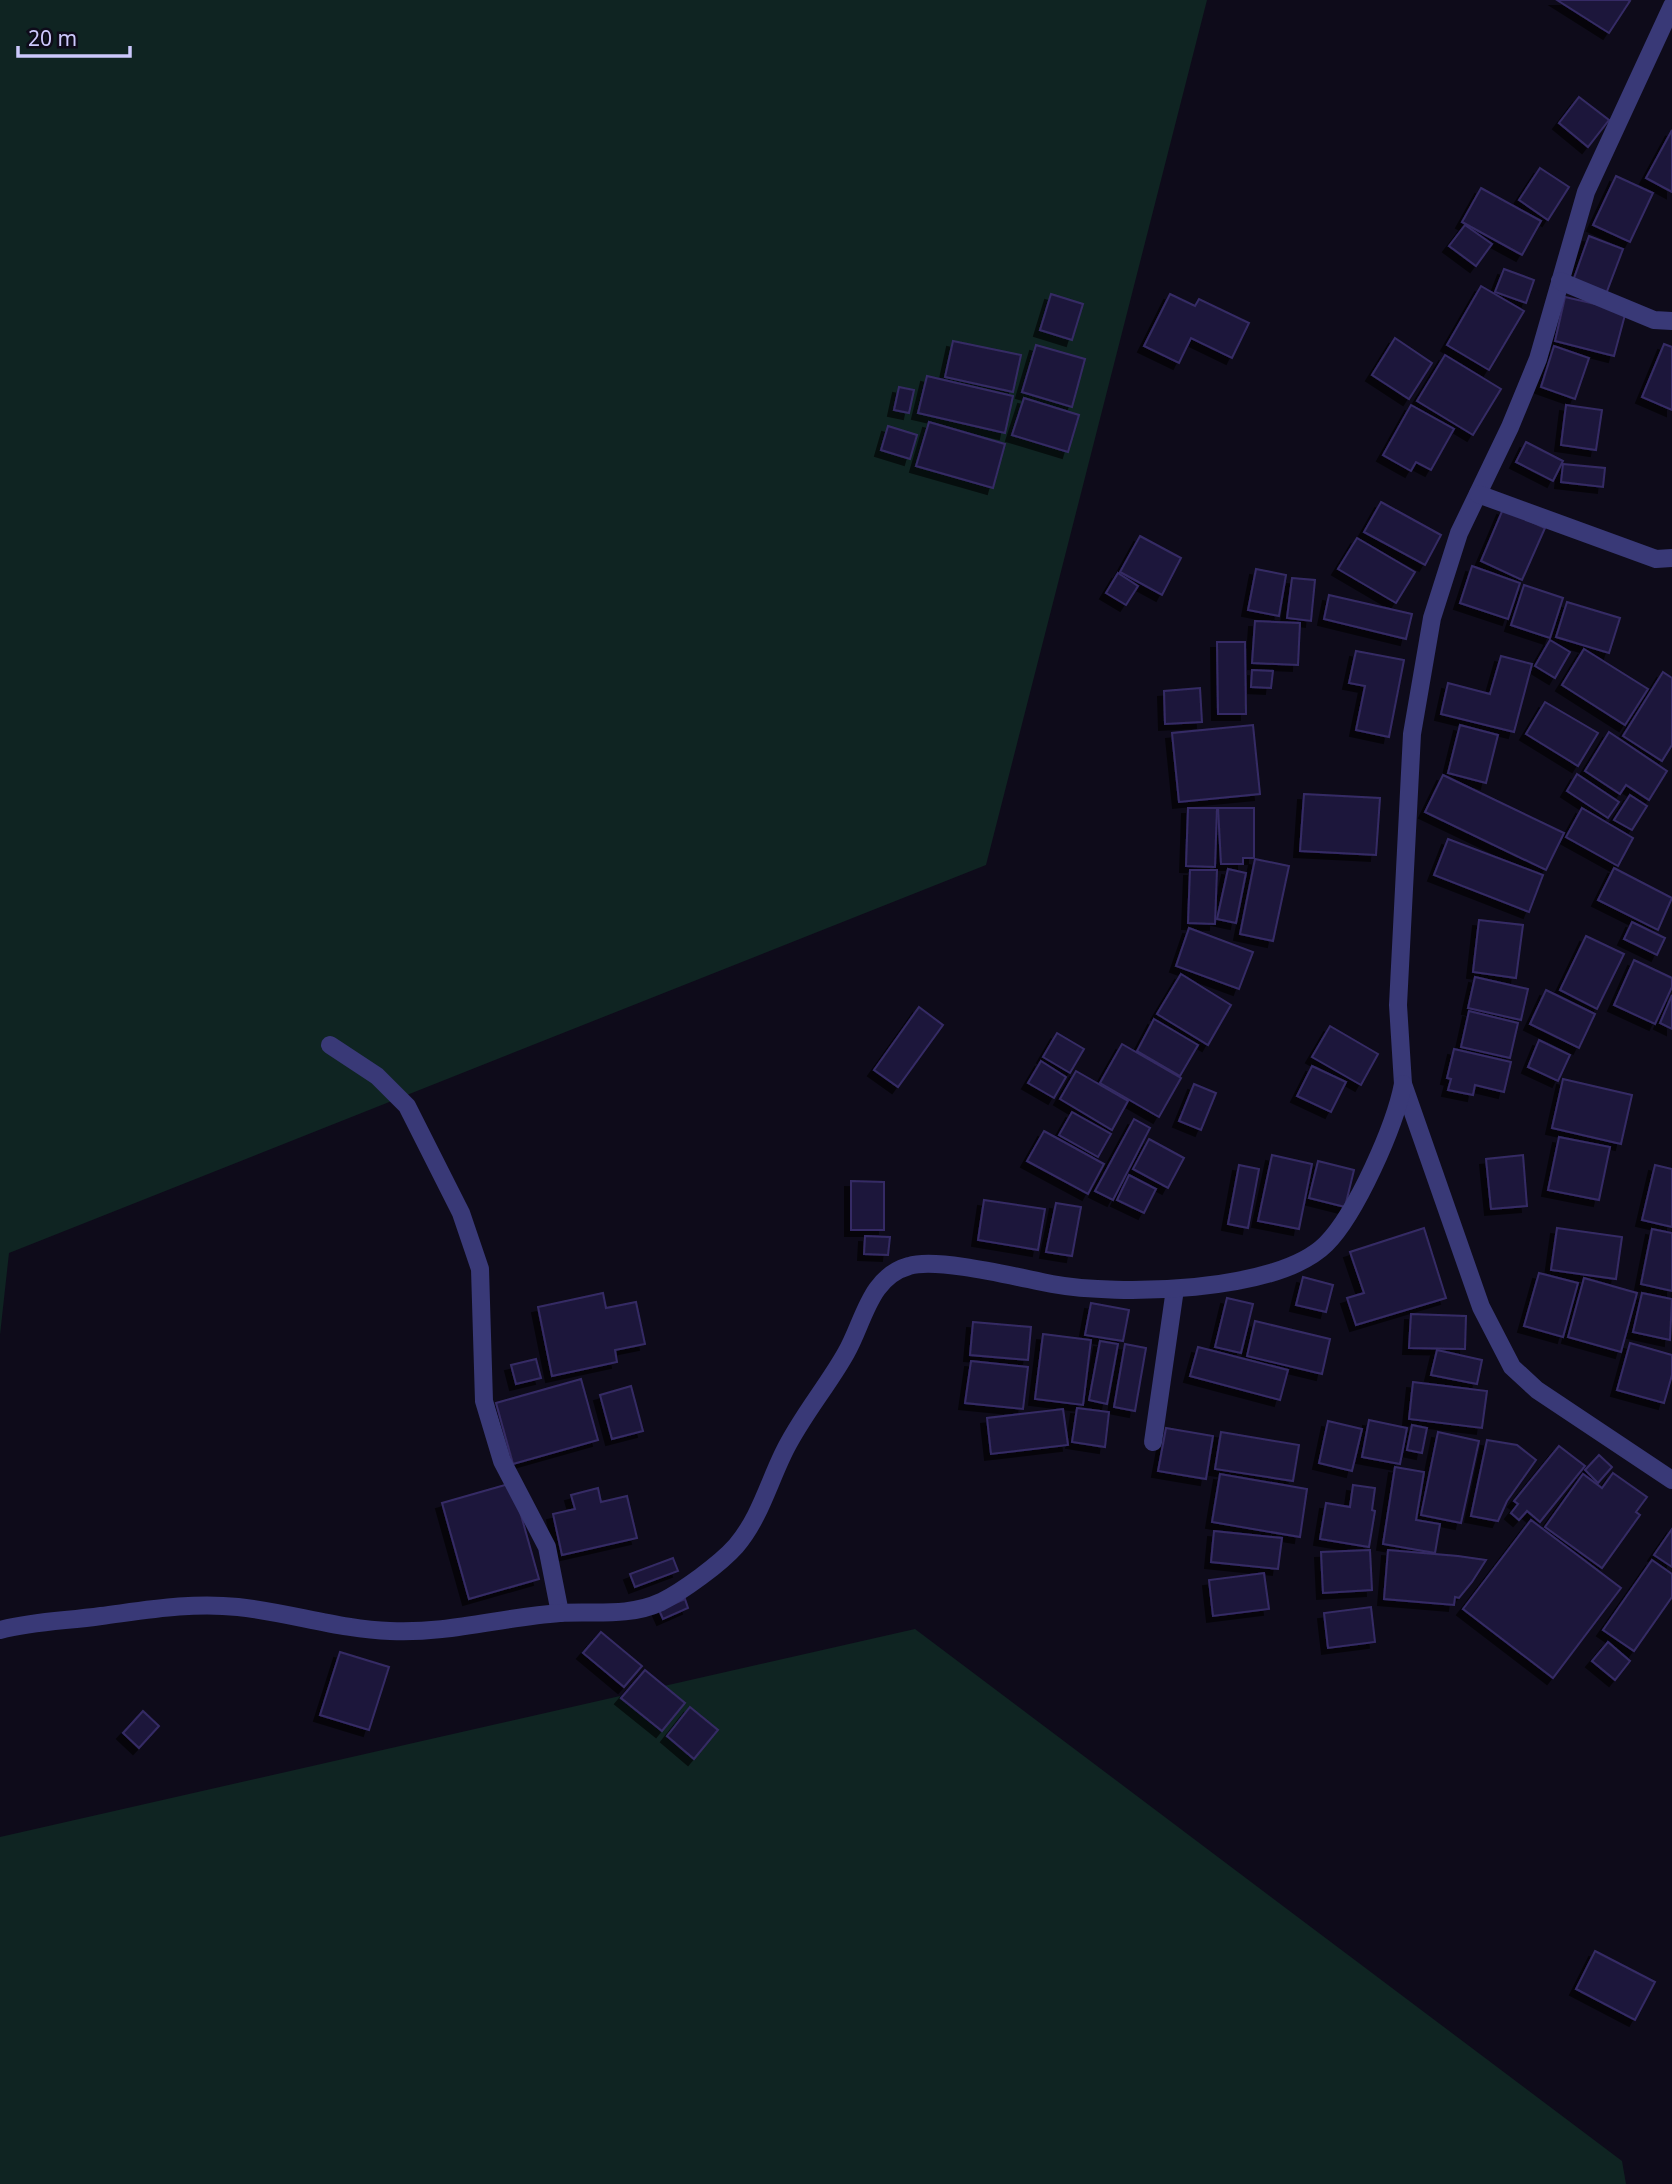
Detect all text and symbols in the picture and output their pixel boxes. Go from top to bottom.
scale bar [18,14,130,58]
text: 20 m [28,24,77,52]

